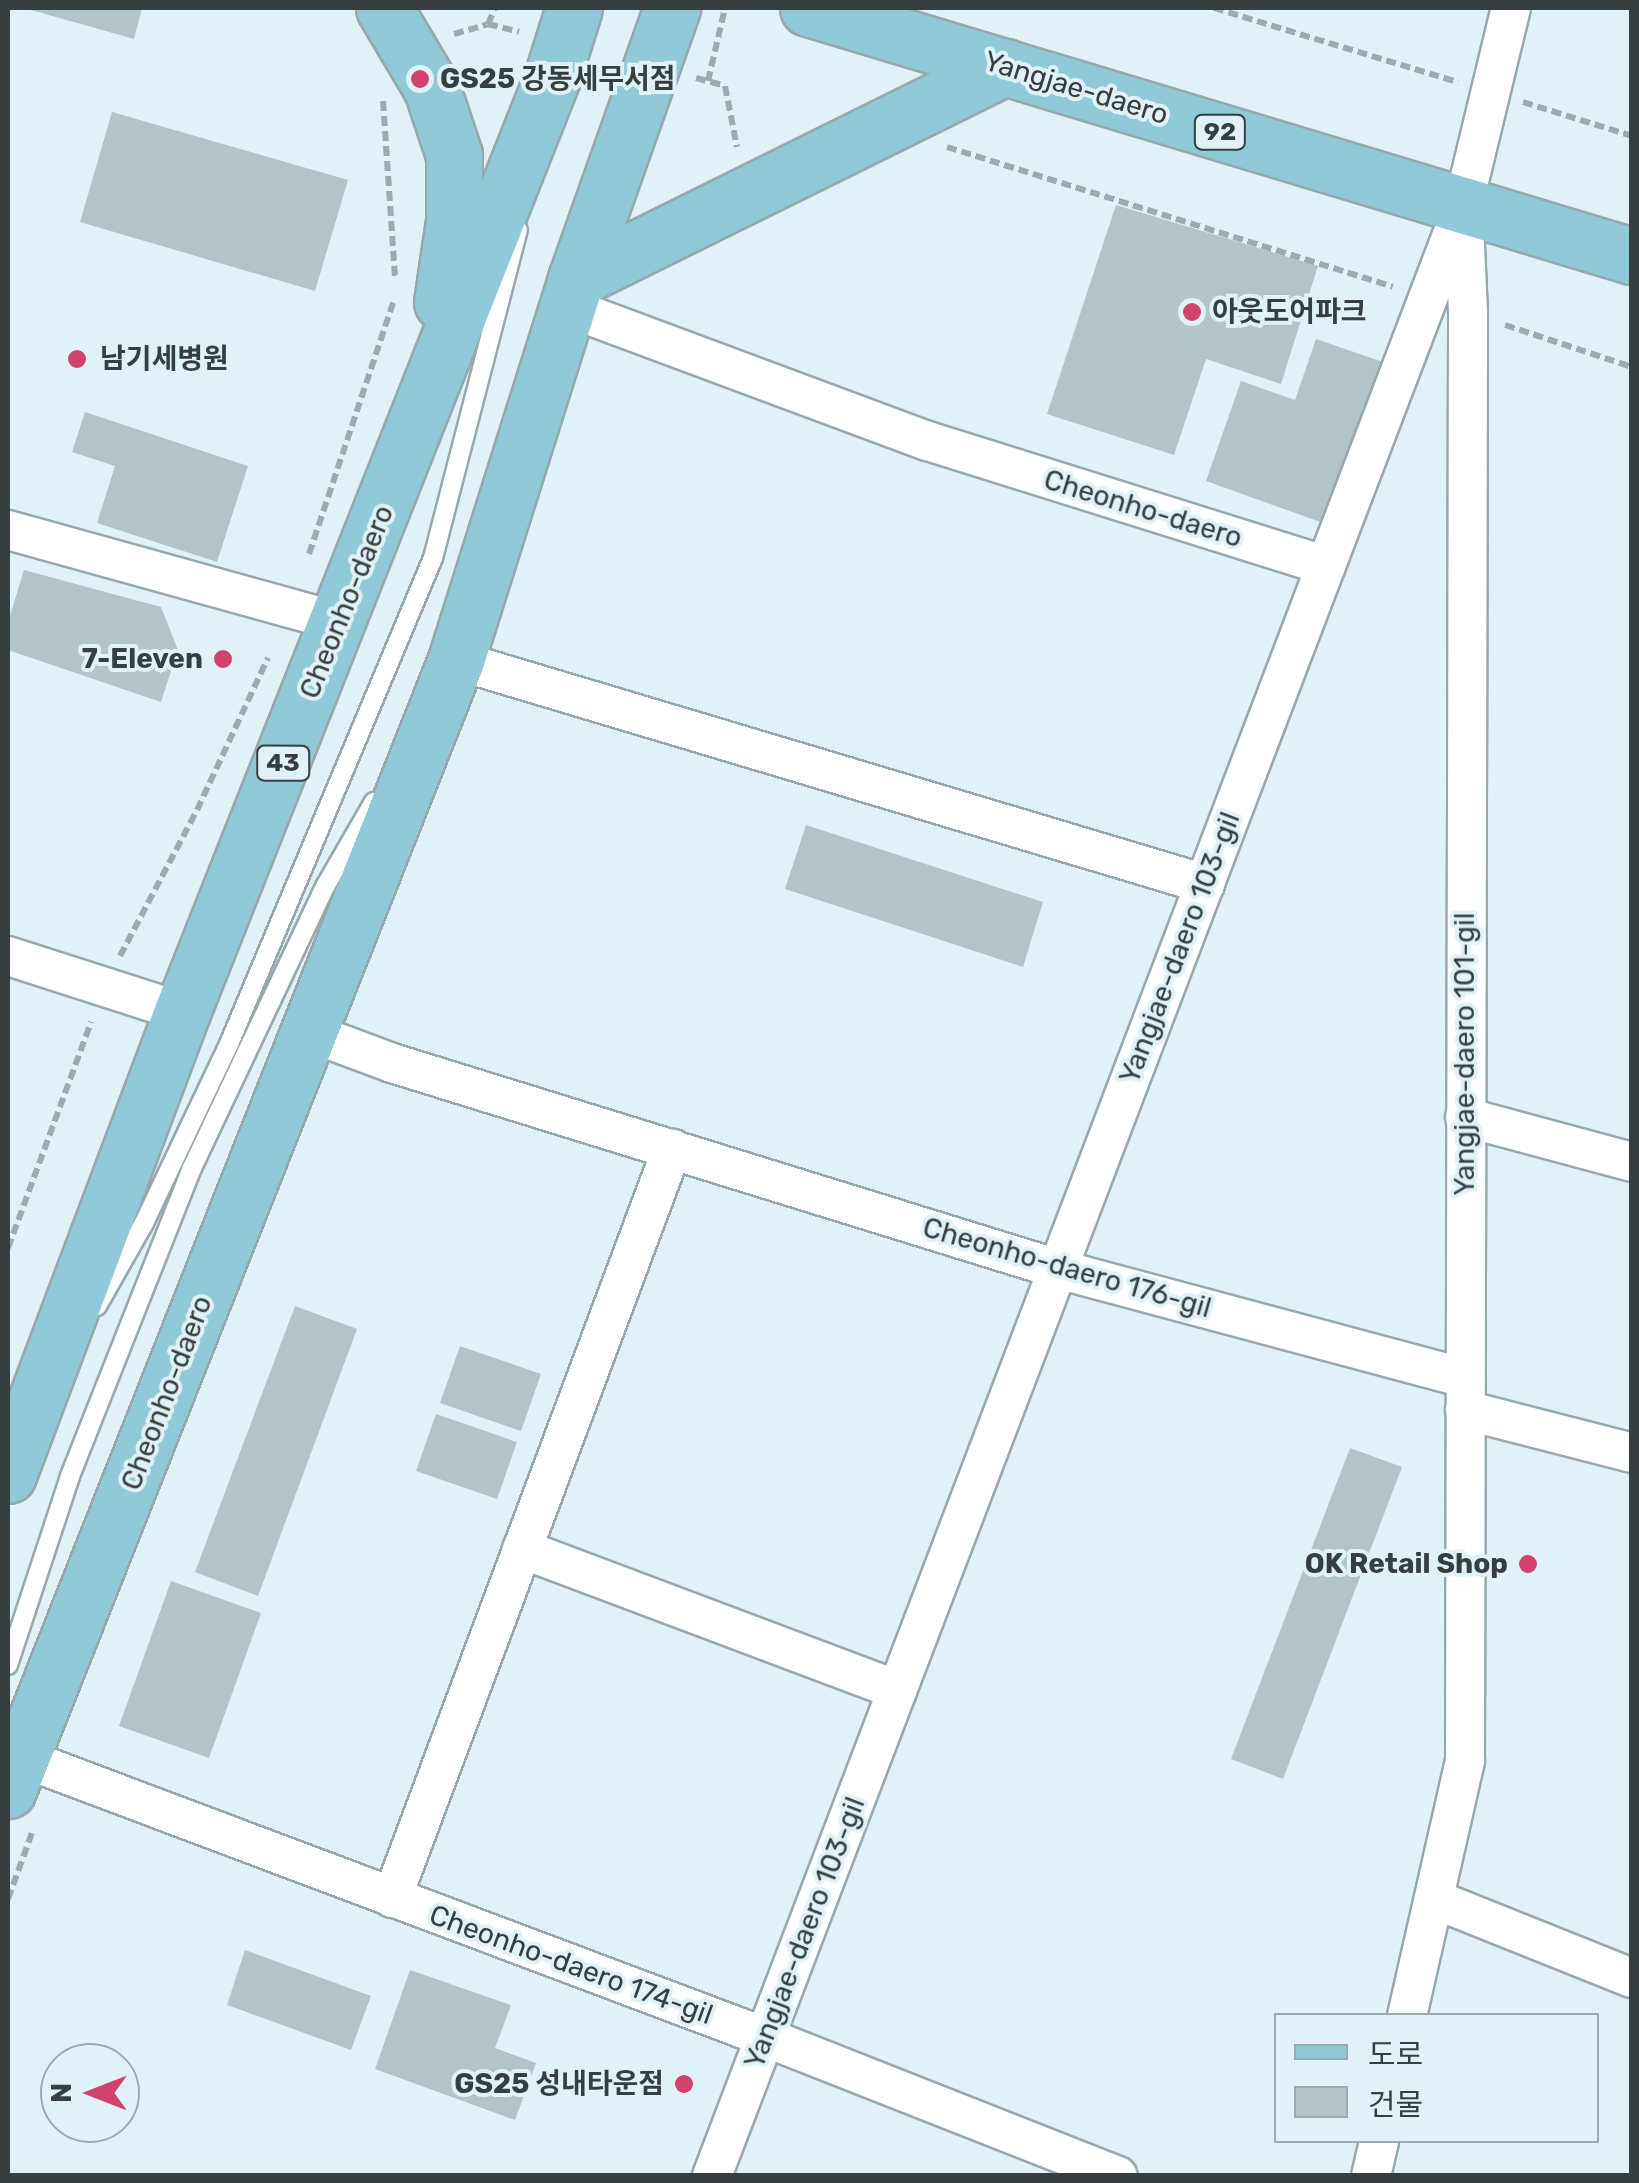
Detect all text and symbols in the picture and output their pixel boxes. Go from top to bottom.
street label: Yangjae-daero [980,44,1172,132]
place label: GS25 강동세무서점 [440,62,676,96]
marker: GS25 강동세무서점 [409,68,431,90]
road number: 92 [1192,112,1248,152]
place label: 아웃도어파크 [1212,295,1367,329]
marker: 아웃도어파크 [1181,301,1203,323]
place label: 남기세병원 [100,342,229,376]
marker: 남기세병원 [64,346,90,372]
street label: Cheonho-daero [1040,463,1246,555]
street label: Cheonho-daero [293,501,401,703]
place label: 7-Eleven [82,642,203,676]
marker: 7-Eleven [212,648,234,670]
road number: 43 [256,743,310,783]
street label: Yangjae-daero 103-gil [1113,808,1247,1088]
street label: Yangjae-daero 101-gil [1448,912,1482,1196]
street label: Cheonho-daero 176-gil [919,1211,1215,1325]
street label: Cheonho-daero [115,1291,219,1495]
place label: OK Retail Shop [1305,1547,1508,1581]
marker: OK Retail Shop [1517,1553,1539,1575]
street label: Yangjae-daero 103-gil [738,1793,872,2073]
street label: Cheonho-daero 174-gil [425,1898,717,2032]
legend [1274,2013,1599,2143]
text: 도로 [1368,2037,1423,2073]
north arrow [40,2043,140,2143]
place label: GS25 성내타운점 [454,2067,664,2101]
marker: GS25 성내타운점 [673,2073,695,2095]
text: N [45,2083,78,2103]
text: 건물 [1368,2087,1423,2123]

